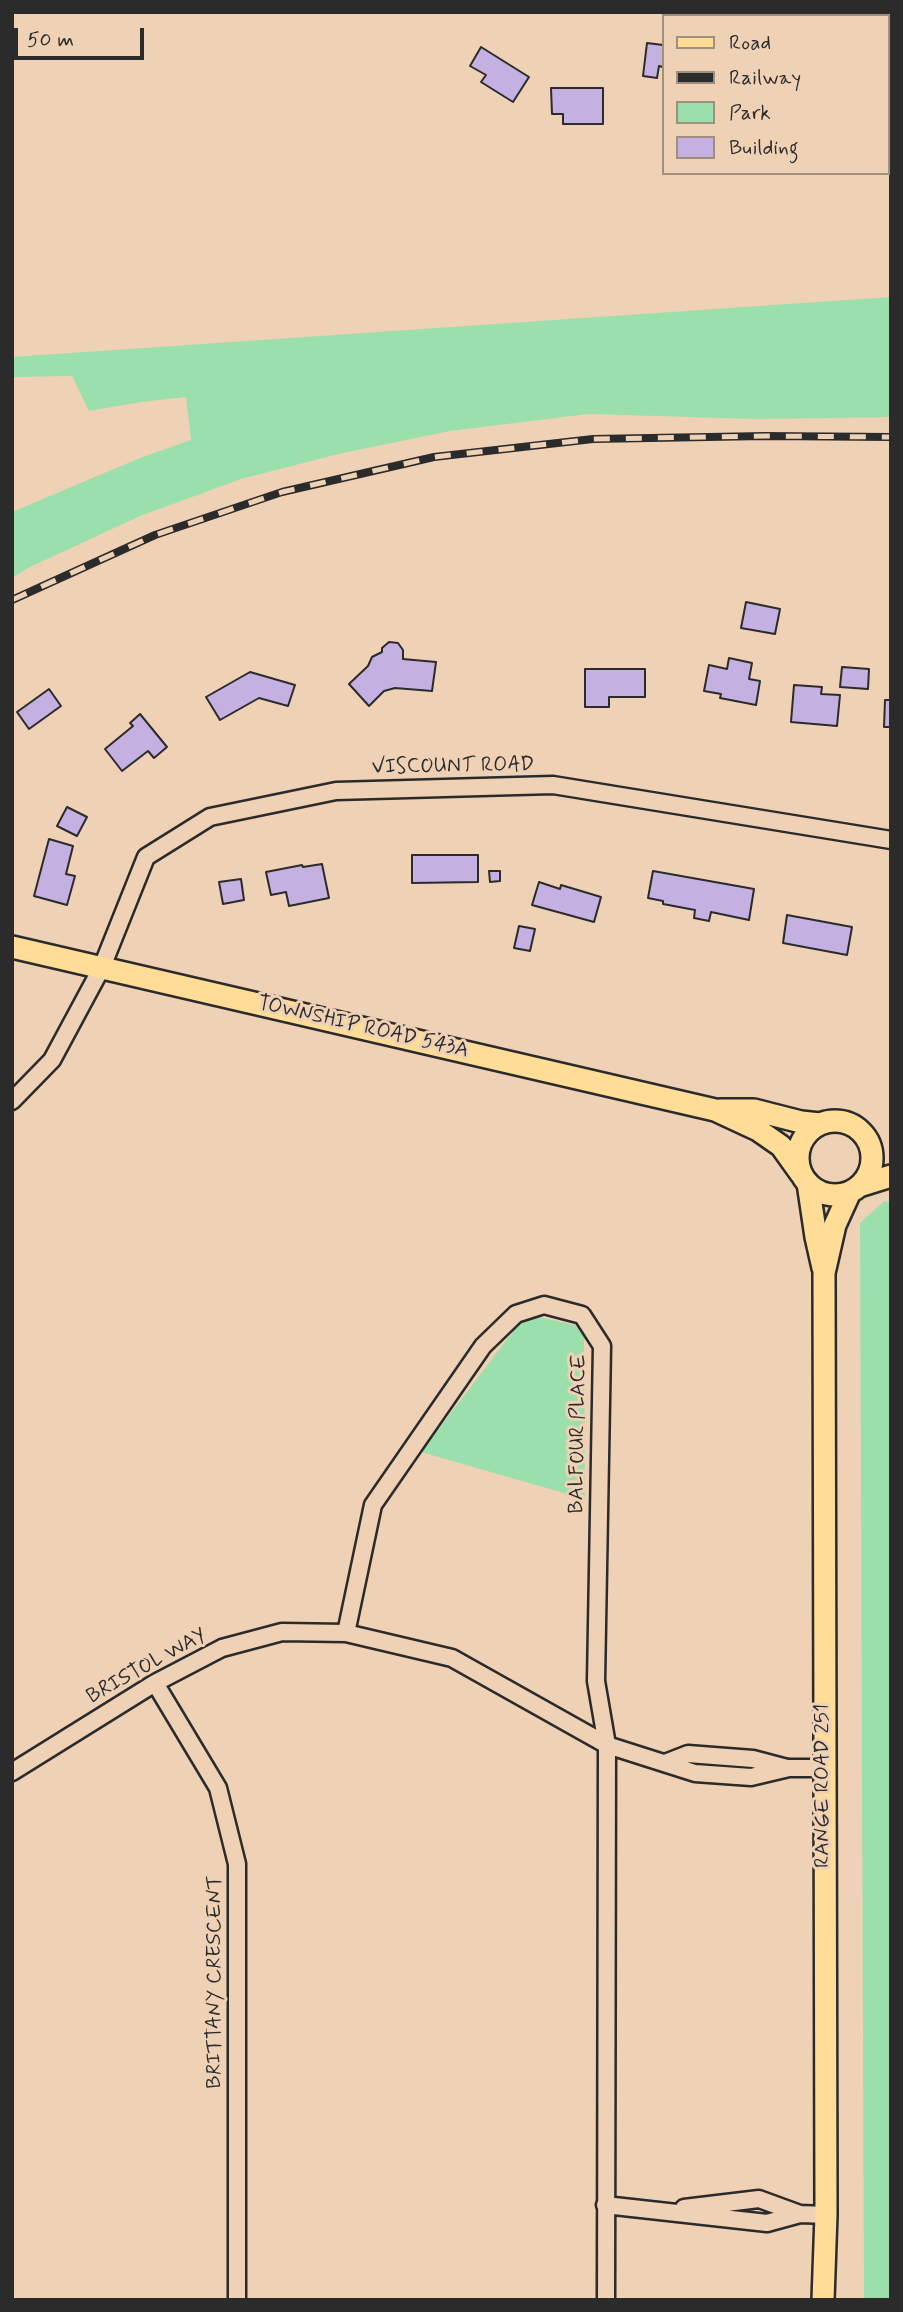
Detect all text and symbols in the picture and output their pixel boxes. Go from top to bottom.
scale bar [18,14,147,58]
legend [662,14,889,175]
text: 50 m [27,26,74,54]
text: Road [729,29,771,57]
text: Railway [729,64,801,92]
text: Park [729,99,771,127]
text: Building [729,134,799,162]
street label: VISCOUNT ROAD [372,753,534,781]
street label: TOWNSHIP ROAD 543A [255,991,471,1065]
street label: BALFOUR PLACE [565,1354,593,1514]
street label: BRISTOL WAY [83,1624,211,1710]
street label: RANGE ROAD 251 [811,1704,837,1868]
street label: BRITTANY CRESCENT [203,1875,229,2089]

